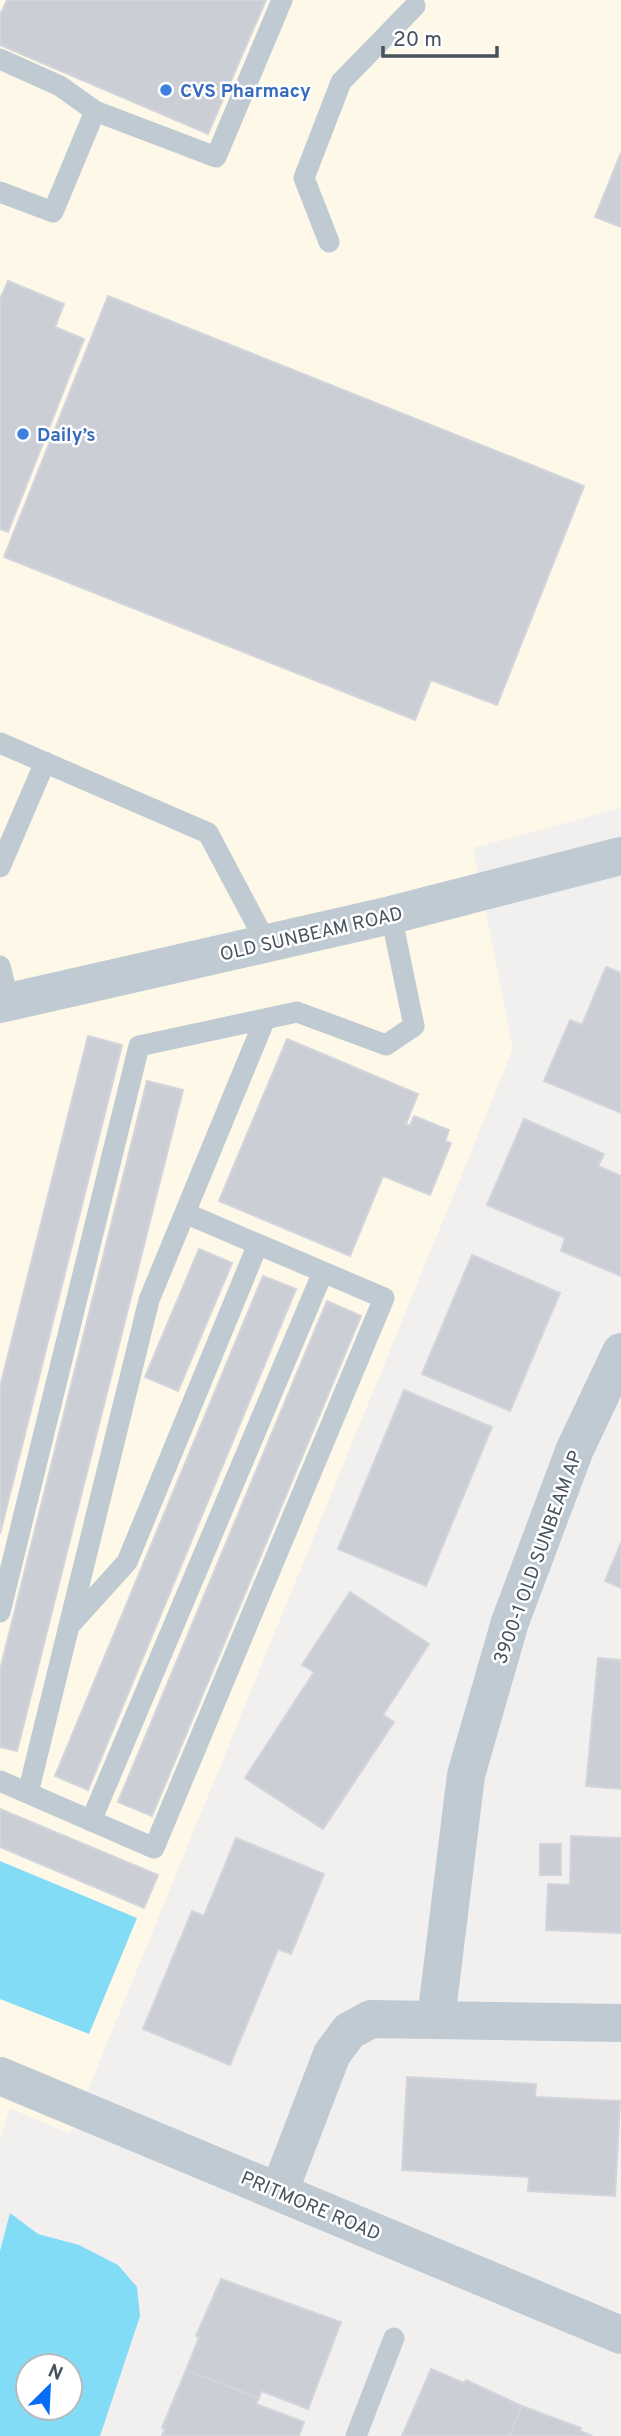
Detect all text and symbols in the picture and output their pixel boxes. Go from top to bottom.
scale bar [383,14,497,58]
text: 20 m [393,27,442,54]
place label: CVS Pharmacy [180,80,311,104]
marker: CVS Pharmacy [158,82,174,98]
place label: Daily’s [37,424,96,448]
marker: Daily’s [15,426,31,442]
street label: OLD SUNBEAM ROAD [218,902,405,968]
street label: 3900-1 OLD SUNBEAM AP [489,1448,589,1668]
street label: PRITMORE ROAD [237,2167,384,2247]
north arrow [14,2352,84,2422]
text: N [44,2360,66,2387]

